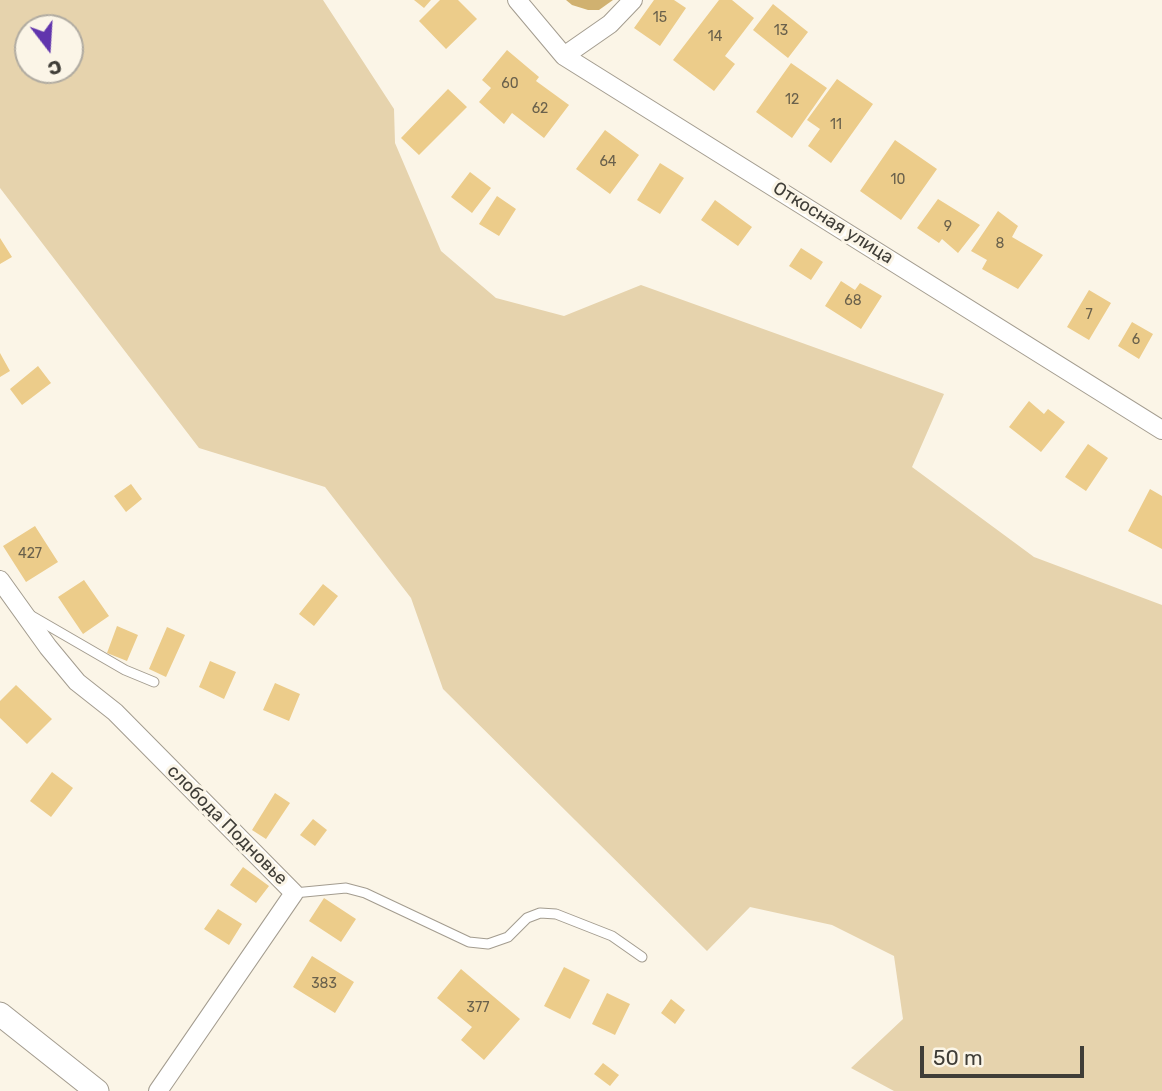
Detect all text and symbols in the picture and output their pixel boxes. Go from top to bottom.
house number: 15 [653,10,667,26]
north arrow [14,14,84,84]
house number: 13 [774,23,788,39]
house number: 14 [708,29,722,45]
text: С [45,55,64,81]
house number: 60 [501,76,519,92]
house number: 12 [785,92,799,108]
house number: 62 [532,101,548,117]
house number: 11 [830,117,842,133]
house number: 64 [599,154,617,170]
house number: 10 [891,172,905,188]
street label: Откосная улица [769,177,897,269]
house number: 9 [944,219,952,235]
house number: 8 [996,236,1004,252]
house number: 68 [844,293,862,309]
house number: 7 [1085,307,1093,323]
house number: 6 [1132,332,1140,348]
house number: 427 [18,546,42,562]
street label: слобода Подновье [162,760,292,890]
house number: 383 [311,976,337,992]
house number: 377 [467,1000,489,1016]
scale bar [924,1032,1088,1076]
text: 50 m [933,1045,983,1070]

